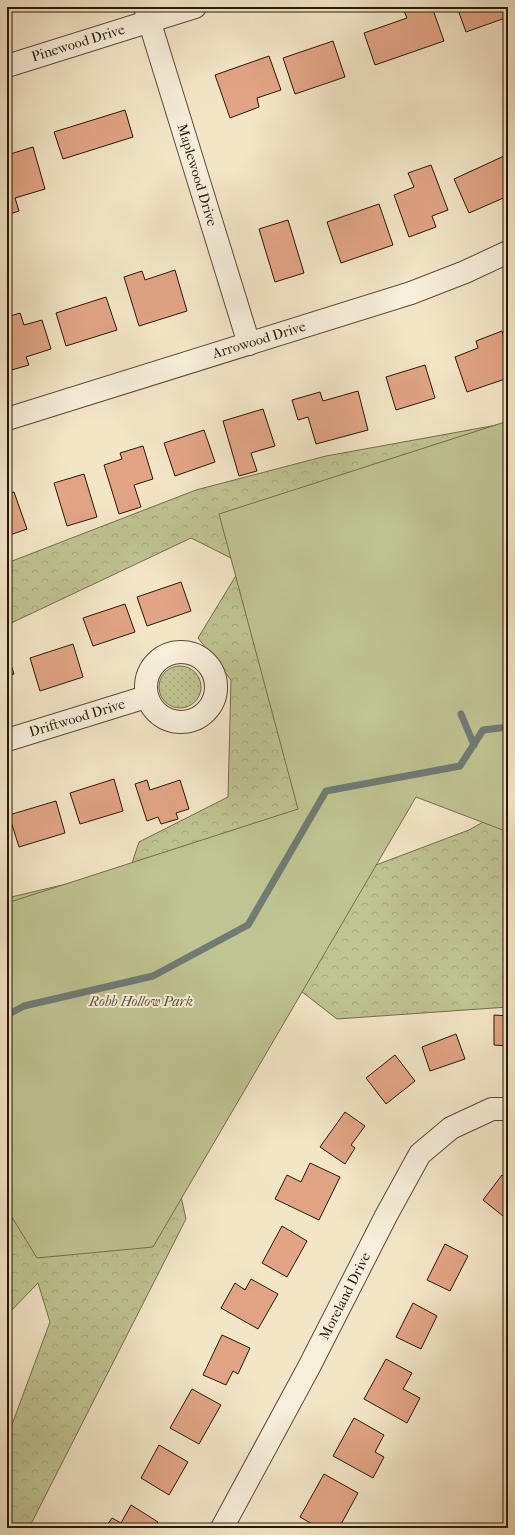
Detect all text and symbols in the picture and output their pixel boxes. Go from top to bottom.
street label: Pinewood Drive [29,21,127,65]
street label: Maplewood Drive [173,122,221,228]
street label: Arrowood Drive [209,318,308,363]
street label: Driftwood Drive [27,695,127,741]
park label: Robb Hollow Park [88,993,193,1010]
street label: Moreland Drive [316,1249,374,1342]

